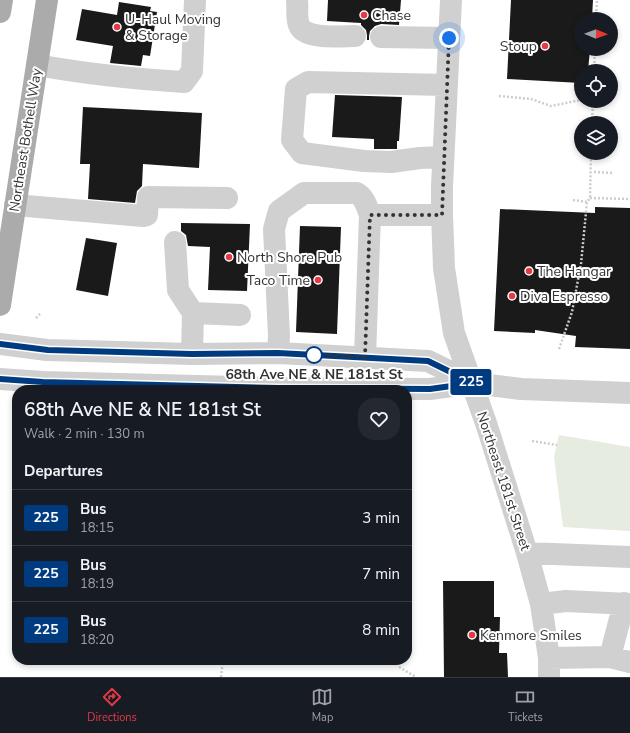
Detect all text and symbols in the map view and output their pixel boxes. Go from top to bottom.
place label: Chase [372,6,411,25]
place label: U-Haul Moving & Storage [125,10,221,45]
marker: Chase [359,10,369,20]
north arrow [574,12,618,56]
map controls [574,12,618,160]
marker: U-Haul Moving & Storage [112,22,122,32]
your location [439,28,459,48]
place label: Stoup [500,37,537,56]
marker: Stoup [540,41,550,51]
button: locate [574,64,618,108]
street label: Northeast Bothell Way [5,66,46,213]
button: layers [574,116,618,160]
place label: North Shore Pub [237,248,342,267]
marker: North Shore Pub [224,252,234,262]
place label: The Hangar [537,262,611,281]
marker: The Hangar [524,266,534,276]
place label: Taco Time [246,271,310,290]
marker: Taco Time [313,275,323,285]
place label: Diva Espresso [520,287,609,306]
marker: Diva Espresso [507,291,517,301]
marker: 68th Ave NE & NE 181st St [305,346,323,364]
place label: 68th Ave NE & NE 181st St [225,365,403,384]
line badge: 225 [448,369,494,395]
text: 225 [458,372,484,391]
text: 68th Ave NE & NE 181st St [24,397,261,423]
button: heart [358,398,400,440]
street label: Northeast 181st Street [472,409,535,553]
text: Walk · 2 min · 130 m [24,425,145,443]
text: Departures [24,461,103,481]
text: Bus [80,499,106,519]
text: 225 [33,508,59,527]
text: 3 min [362,508,400,528]
text: 18:15 [80,519,114,537]
text: Bus [80,555,106,575]
text: 225 [33,564,59,583]
text: 7 min [362,564,400,584]
text: 18:19 [80,575,114,593]
text: Bus [80,611,106,631]
text: 225 [33,620,59,639]
text: 8 min [362,620,400,640]
place label: Kenmore Smiles [480,626,582,645]
marker: Kenmore Smiles [467,630,477,640]
text: 18:20 [80,631,114,649]
tab: Directions [87,686,137,725]
tab: Map [311,686,333,725]
tab: Tickets [508,686,543,725]

